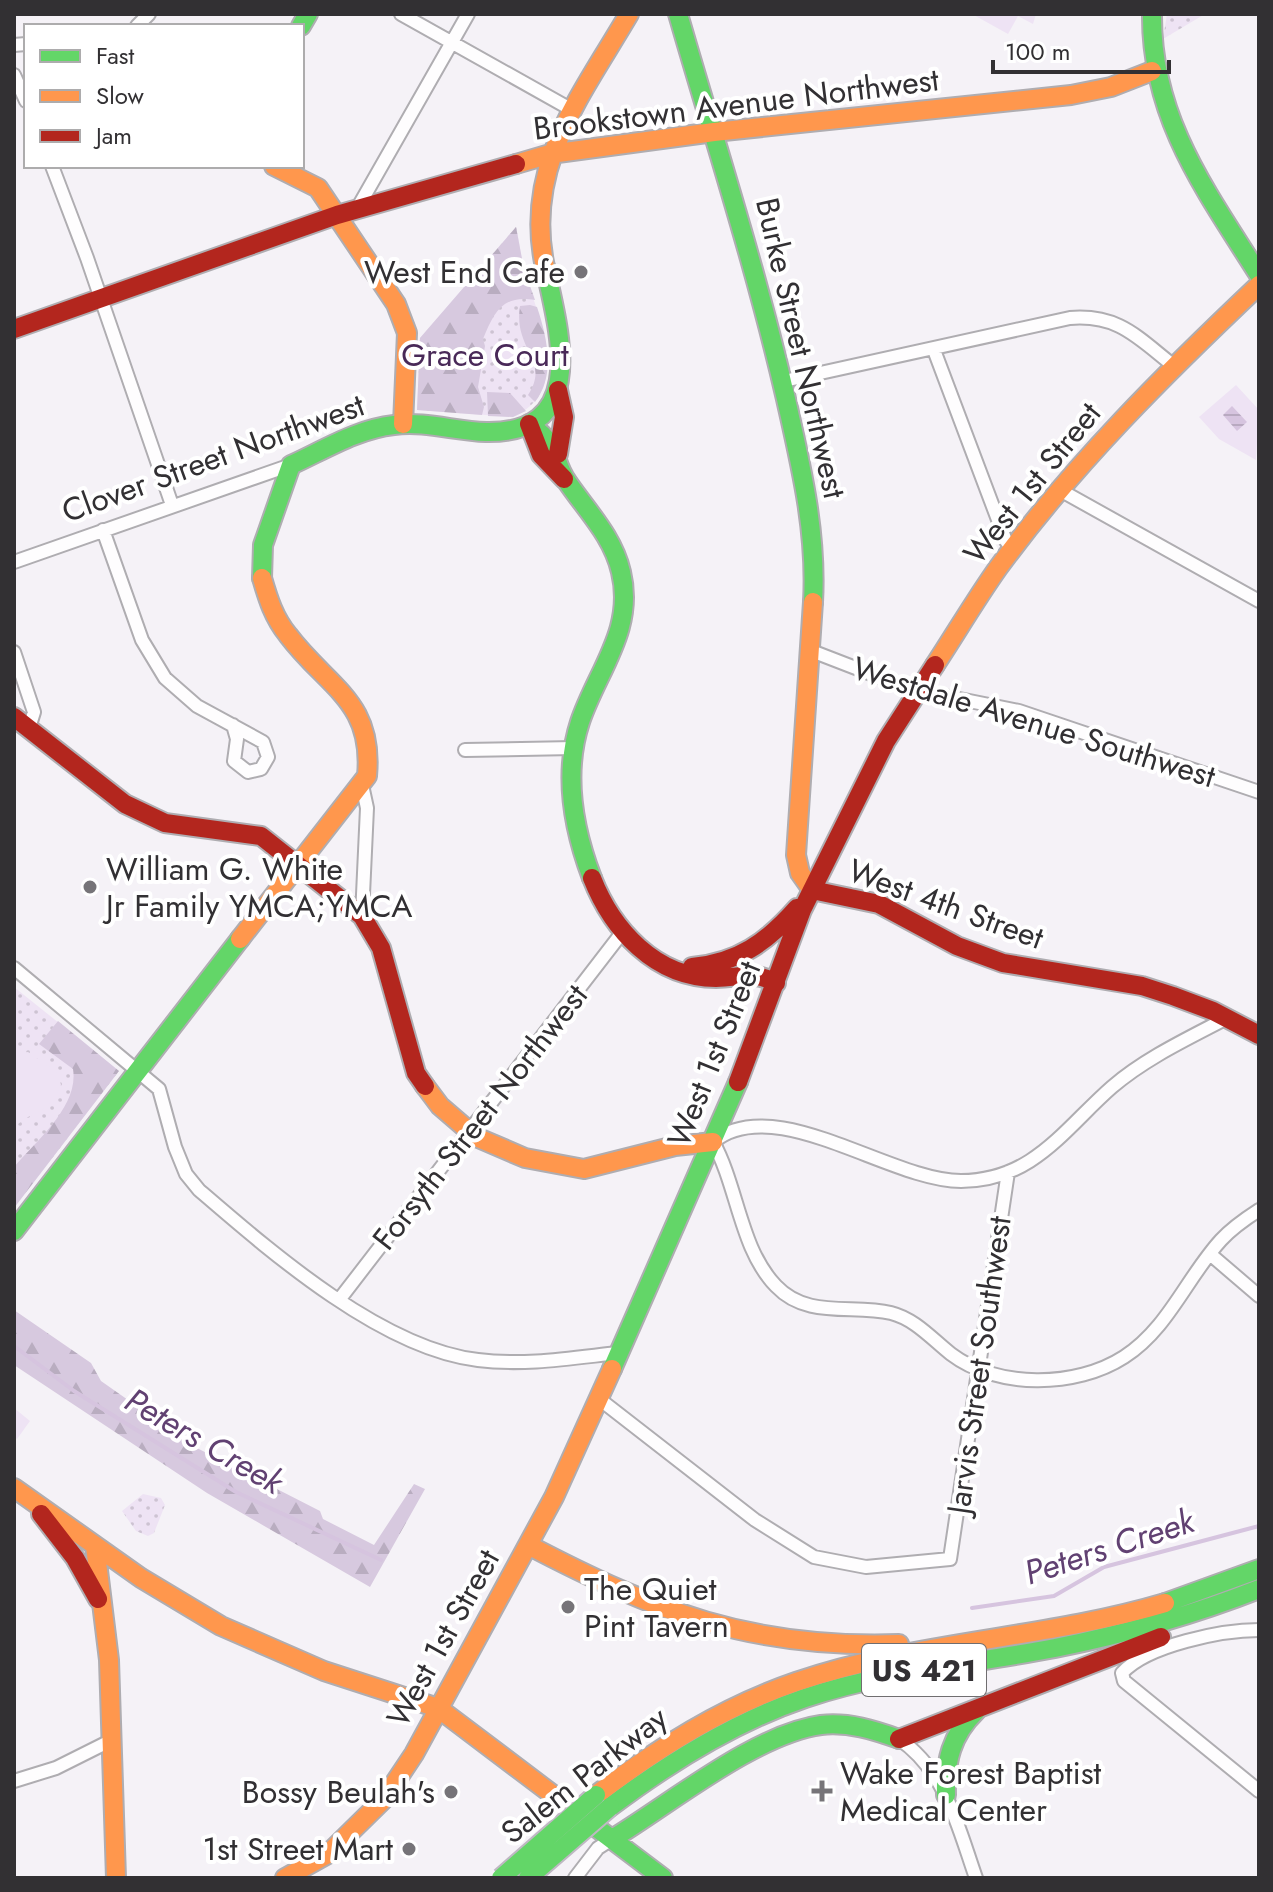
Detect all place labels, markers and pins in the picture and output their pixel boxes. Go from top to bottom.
place label: West End Cafe [364,249,565,295]
marker: West End Cafe [572,263,590,281]
place label: William G. White Jr Family YMCA;YMCA [102,846,412,929]
marker: William G. White Jr Family YMCA;YMCA [81,878,99,896]
place label: The Quiet Pint Tavern [584,1566,729,1649]
marker: The Quiet Pint Tavern [559,1598,577,1616]
place label: Wake Forest Baptist Medical Center [840,1750,1102,1833]
place label: Bossy Beulah's [242,1769,435,1815]
marker: Wake Forest Baptist Medical Center [811,1780,833,1802]
marker: Bossy Beulah's [442,1783,460,1801]
place label: 1st Street Mart [203,1826,393,1872]
marker: 1st Street Mart [400,1840,418,1858]

